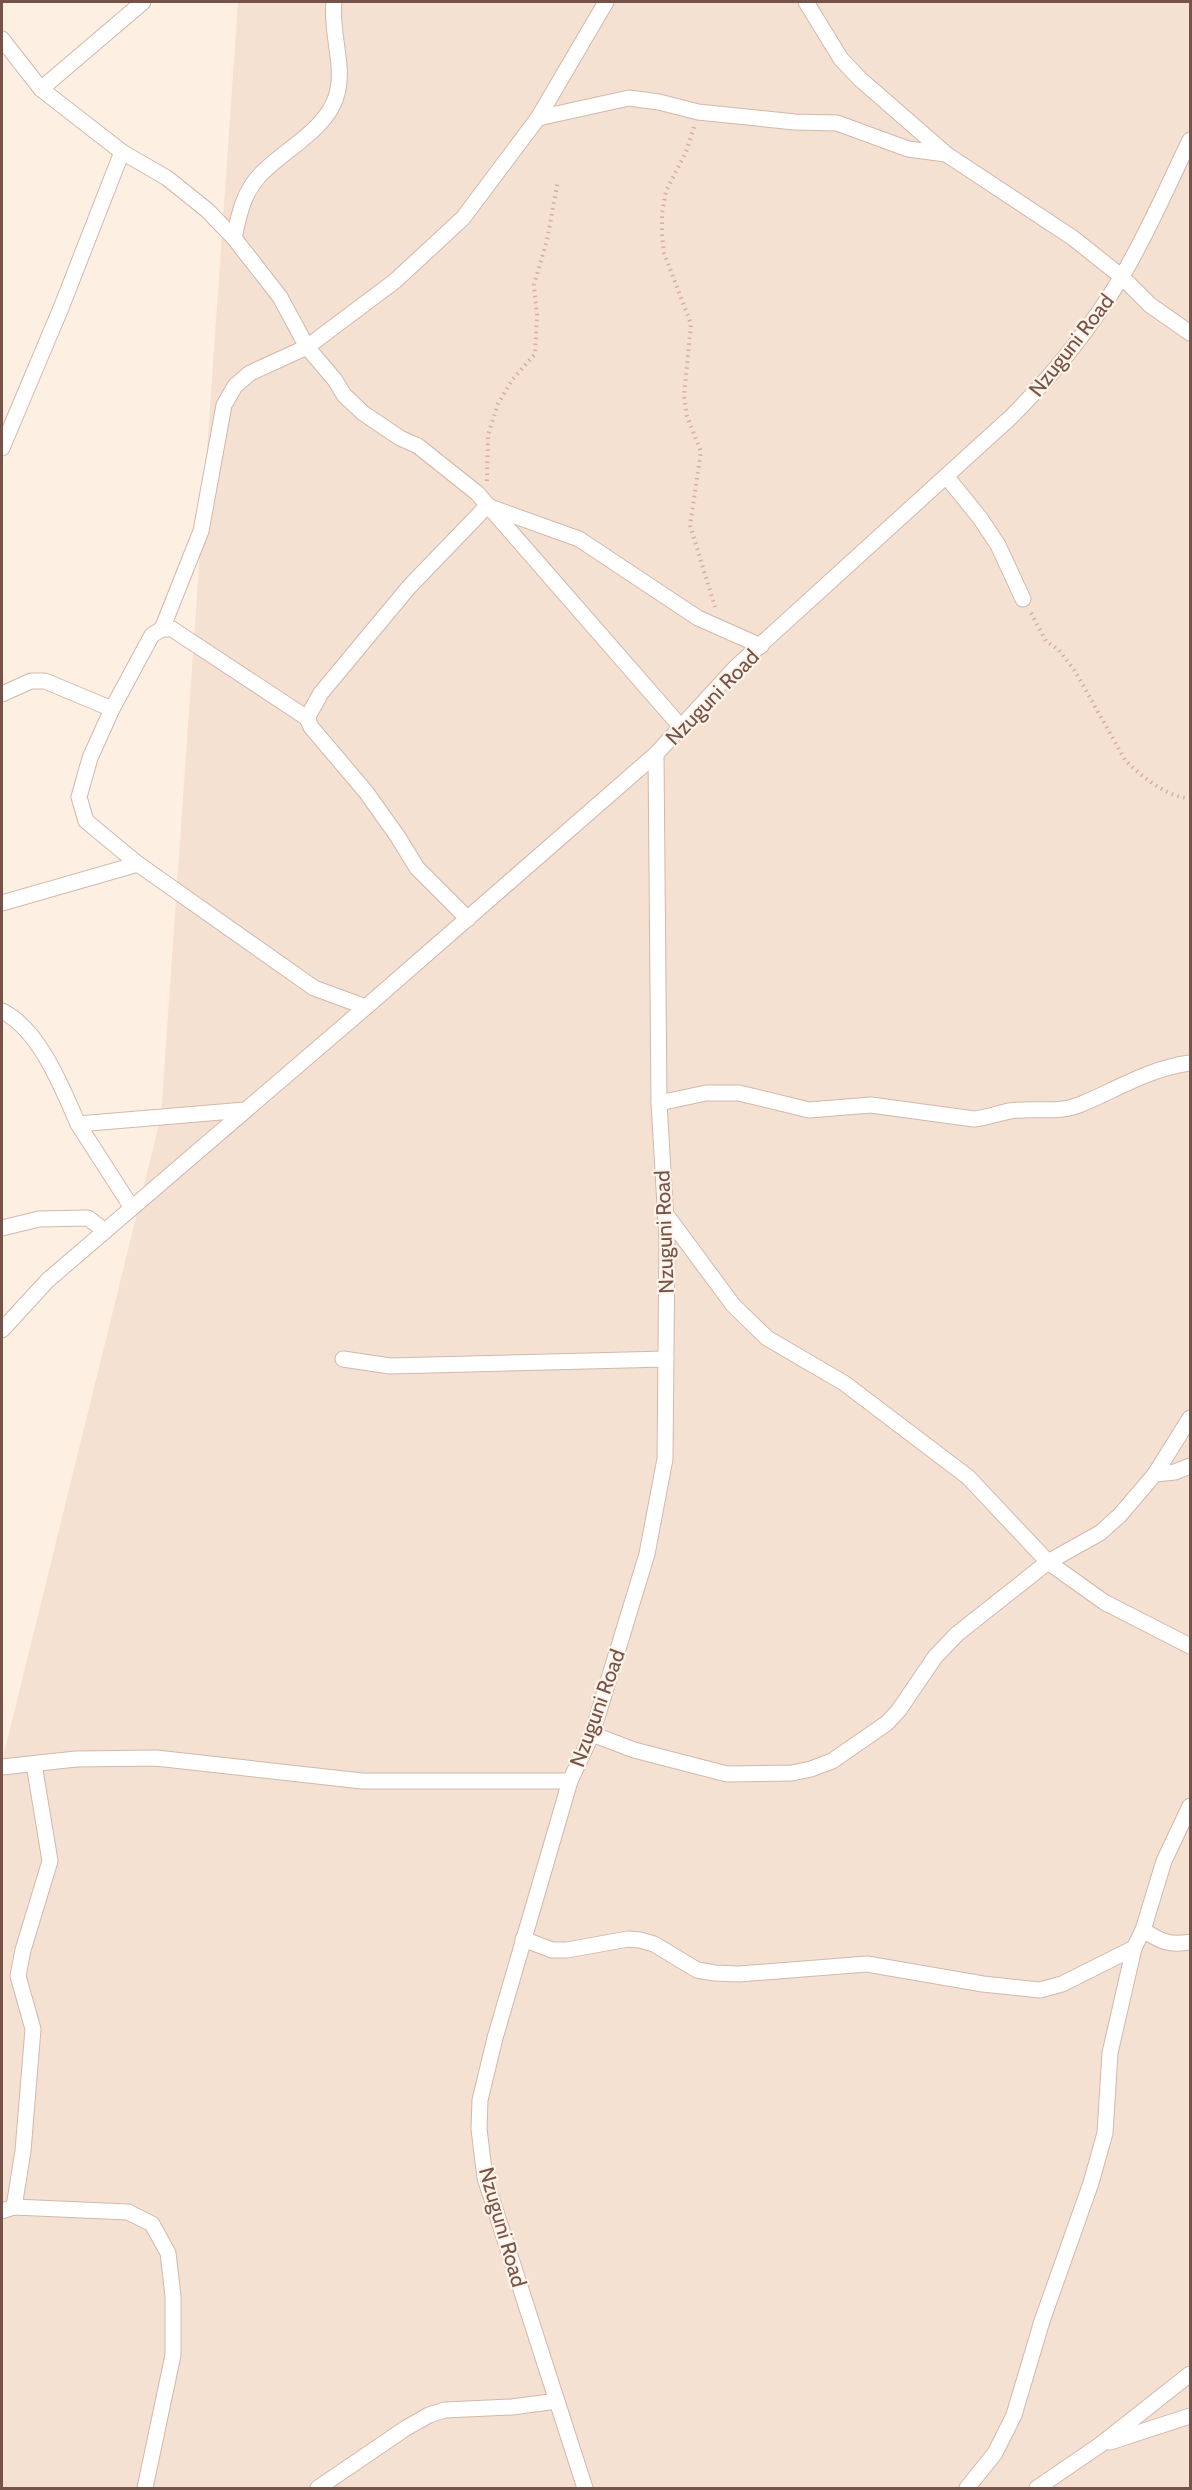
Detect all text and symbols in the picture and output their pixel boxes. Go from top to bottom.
street label: Nzuguni Road [1023,289,1119,401]
street label: Nzuguni Road [660,644,764,750]
street label: Nzuguni Road [649,1170,679,1294]
street label: Nzuguni Road [564,1646,630,1770]
street label: Nzuguni Road [474,2164,532,2290]

